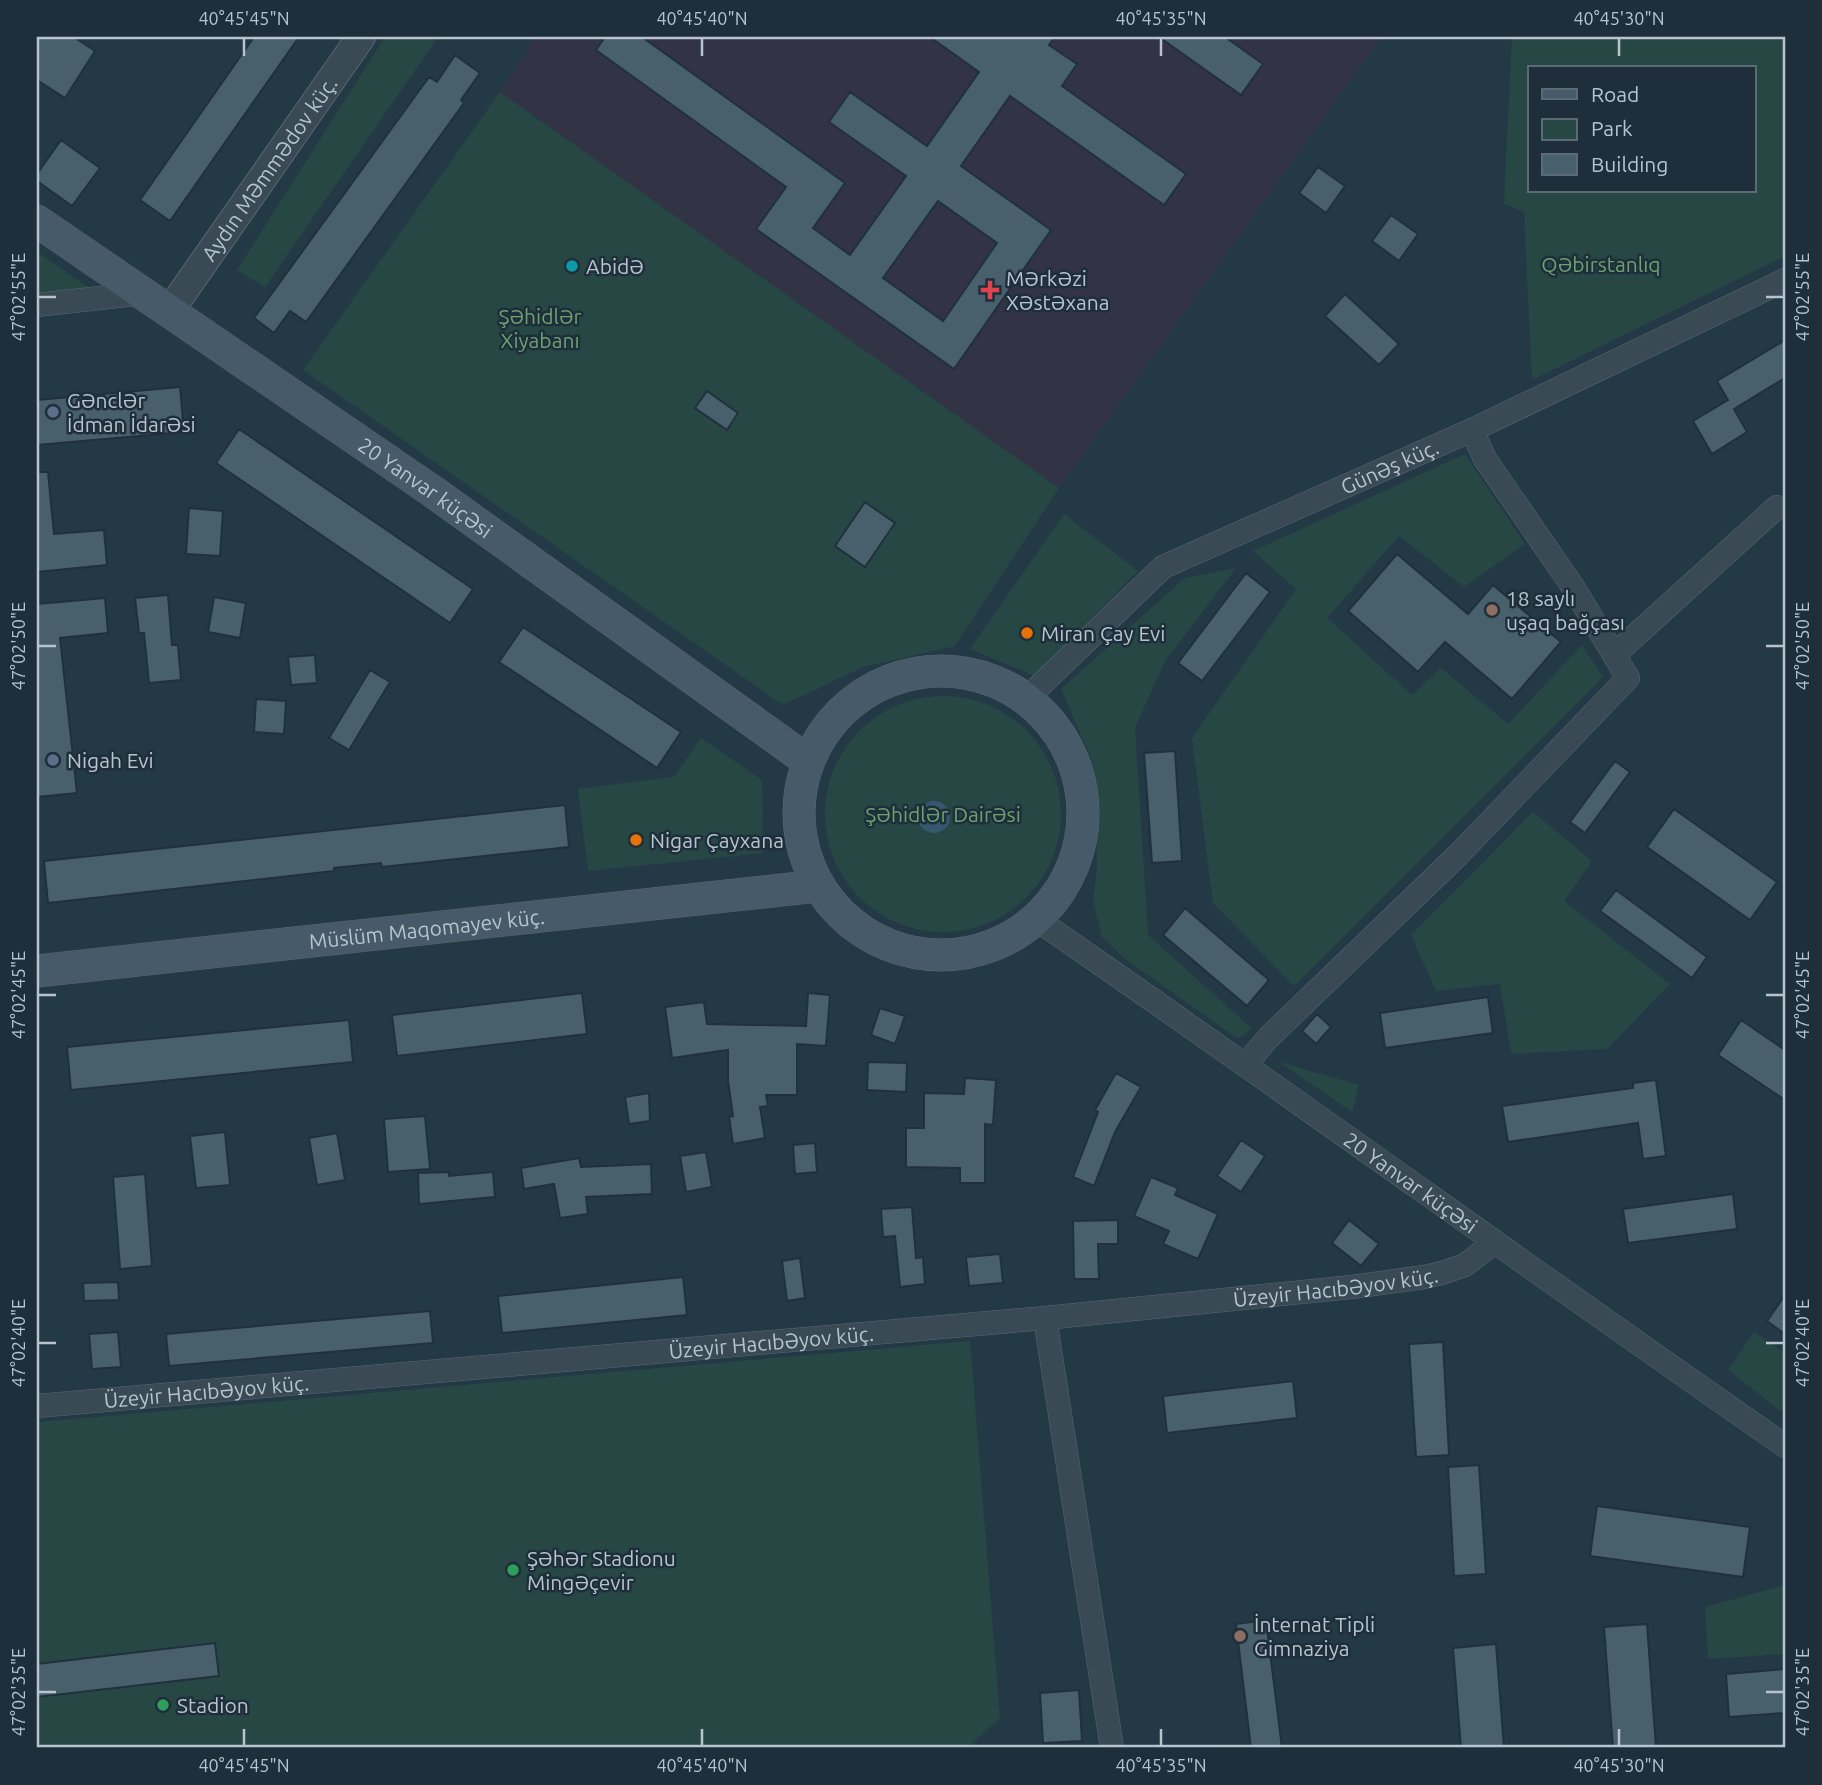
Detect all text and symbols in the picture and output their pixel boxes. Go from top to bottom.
text: 40°45'45"N [198,8,290,28]
text: 40°45'40"N [656,8,748,28]
text: 40°45'35"N [1115,8,1207,28]
text: 40°45'30"N [1573,8,1665,28]
legend [1528,66,1756,192]
street label: Aydın Məmmədov küç. [196,72,342,265]
text: Road [1591,82,1639,106]
text: Park [1591,116,1633,140]
text: Building [1591,152,1668,176]
park label: Qəbirstanlıq [1541,252,1661,276]
text: 47°02'55"E [8,253,28,341]
text: 47°02'55"E [1792,253,1812,341]
place label: Abidə [586,254,644,278]
marker: Abidə [564,258,580,274]
place label: Mərkəzi Xəstəxana [1006,266,1110,314]
marker: Mərkəzi Xəstəxana [980,280,1000,300]
park label: Şəhidlər Xiyabanı [498,304,582,352]
place label: Gənclər İdman İdarəsi [67,388,196,436]
marker: Gənclər İdman İdarəsi [45,404,61,420]
street label: 20 Yanvar küçəsi [354,432,497,542]
street label: Günəş küç. [1337,434,1442,499]
place label: 18 saylı uşaq bağçası [1506,586,1625,634]
text: 47°02'50"E [8,602,28,690]
marker: 18 saylı uşaq bağçası [1484,602,1500,618]
text: 47°02'50"E [1792,602,1812,690]
place label: Miran Çay Evi [1041,621,1165,645]
marker: Miran Çay Evi [1019,625,1035,641]
place label: Nigah Evi [67,748,154,772]
marker: Nigah Evi [45,752,61,768]
park label: Şəhidlər Dairəsi [865,802,1021,826]
place label: Nigar Çayxana [650,828,784,852]
marker: Nigar Çayxana [628,832,644,848]
street label: Müslüm Maqomayev küç. [308,904,546,953]
text: 47°02'45"E [8,951,28,1039]
text: 47°02'45"E [1792,951,1812,1039]
street label: 20 Yanvar küçəsi [1339,1127,1482,1238]
street label: Üzeyir Hacıbəyov küç. [1232,1262,1440,1311]
text: 47°02'40"E [8,1299,28,1387]
text: 47°02'40"E [1792,1299,1812,1387]
street label: Üzeyir Hacıbəyov küç. [668,1321,875,1363]
street label: Üzeyir Hacıbəyov küç. [103,1370,310,1412]
place label: Şəhər Stadionu Mingəçevir [527,1546,676,1594]
marker: Şəhər Stadionu Mingəçevir [505,1562,521,1578]
place label: İnternat Tipli Gimnaziya [1254,1612,1375,1660]
marker: İnternat Tipli Gimnaziya [1232,1628,1248,1644]
text: 47°02'35"E [8,1648,28,1736]
text: 47°02'35"E [1792,1648,1812,1736]
place label: Stadion [177,1693,249,1717]
marker: Stadion [155,1697,171,1713]
text: 40°45'45"N [198,1755,290,1775]
text: 40°45'40"N [656,1755,748,1775]
text: 40°45'35"N [1115,1755,1207,1775]
text: 40°45'30"N [1573,1755,1665,1775]

